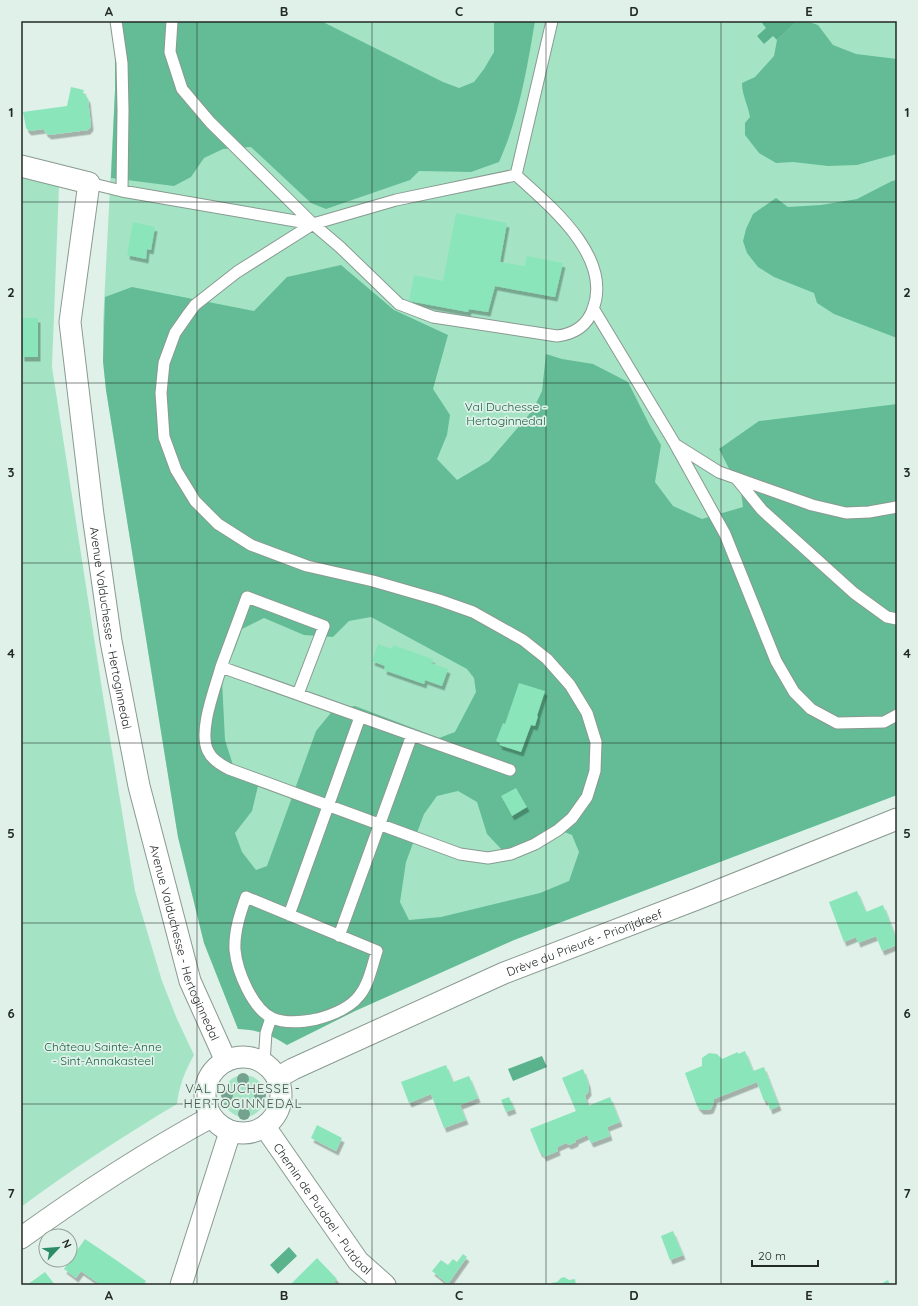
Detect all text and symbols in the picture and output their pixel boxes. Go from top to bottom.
text: A [105,3,114,19]
text: B [280,3,288,19]
text: C [455,3,463,19]
text: D [629,3,639,19]
text: E [805,3,813,19]
text: 1 [8,104,14,120]
text: 1 [904,104,910,120]
text: 2 [7,284,15,300]
text: 2 [903,284,911,300]
park label: Val Duchesse - Hertoginnedal [465,399,547,428]
text: 3 [8,464,15,480]
text: 3 [904,464,911,480]
street label: Avenue Valduchesse - Hertoginnedal [87,526,135,730]
text: 4 [7,645,15,661]
text: 4 [903,645,911,661]
text: 5 [7,825,15,841]
text: 5 [903,825,911,841]
street label: Avenue Valduchesse - Hertoginnedal [147,843,223,1043]
street label: Drève du Prieuré - Priorijdreef [504,905,665,979]
text: 6 [7,1005,15,1021]
text: 6 [903,1005,911,1021]
park label: Château Sainte-Anne - Sint-Annakasteel [44,1039,162,1068]
district label: VAL DUCHESSE - HERTOGINNEDAL [183,1080,303,1111]
street label: Chemin de Putdael - Putdaal [271,1140,375,1277]
text: 7 [7,1185,15,1201]
text: 7 [903,1185,911,1201]
north arrow [38,1228,78,1268]
text: N [59,1237,75,1250]
scale bar [752,1242,818,1268]
text: 20 m [758,1248,786,1263]
text: A [105,1287,114,1303]
text: B [280,1287,288,1303]
text: C [455,1287,463,1303]
text: D [629,1287,639,1303]
text: E [805,1287,813,1303]

